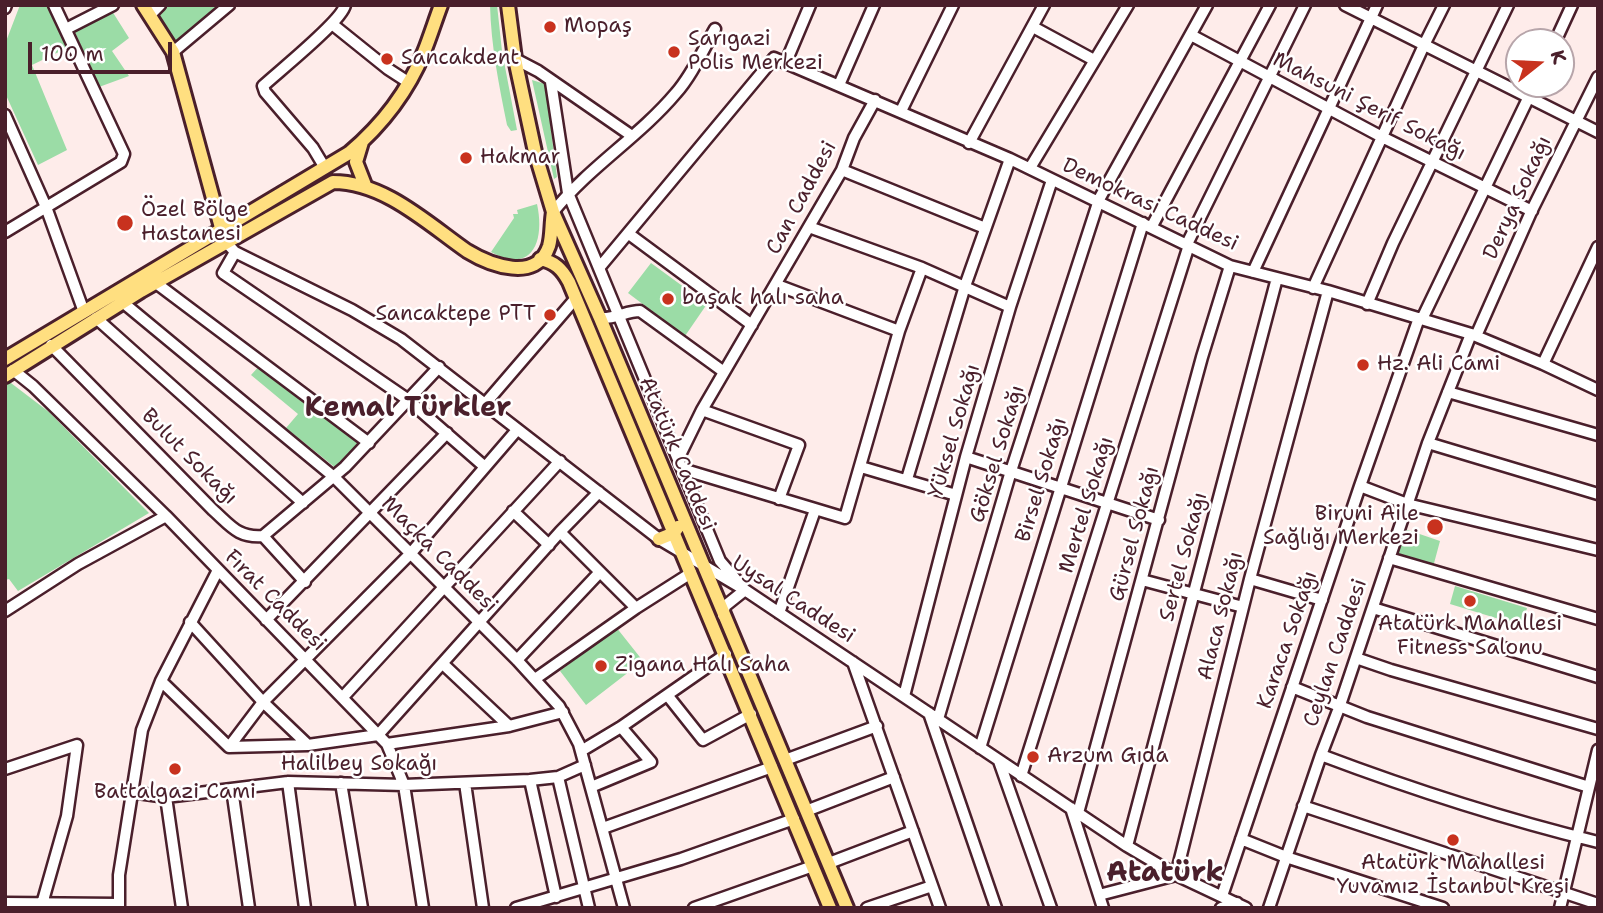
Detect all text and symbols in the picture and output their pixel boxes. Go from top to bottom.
place label: Mopaş [564,14,632,40]
marker: Mopaş [542,19,558,35]
place label: Sarıgazi Polis Merkezi [688,27,823,77]
scale bar [32,28,175,72]
north arrow [1505,28,1575,98]
text: 100 m [41,40,104,68]
marker: Sarıgazi Polis Merkezi [666,44,682,60]
place label: Sancakdent [401,46,520,72]
street label: Mahsuni Şerif Sokağı [1268,47,1470,167]
text: K [1545,47,1572,67]
marker: Sancakdent [379,51,395,67]
street label: Derya Sokağı [1478,132,1558,264]
street label: Can Caddesi [762,137,842,259]
place label: Hakmar [480,145,560,171]
marker: Hakmar [458,150,474,166]
street label: Demokrasi Caddesi [1058,153,1242,257]
place label: Özel Bölge Hastanesi [141,198,249,248]
marker: Özel Bölge Hastanesi [115,213,135,233]
place label: başak halı saha [682,286,844,312]
marker: başak halı saha [660,291,676,307]
place label: Sancaktepe PTT [375,302,536,328]
marker: Sancaktepe PTT [542,307,558,323]
place label: Hz. Ali Cami [1377,352,1500,378]
marker: Hz. Ali Cami [1355,357,1371,373]
street label: Yüksel Sokağı [924,361,986,501]
street label: Atatürk Caddesi [633,373,721,535]
street label: Göksel Sokağı [965,382,1031,526]
district label: Kemal Türkler [305,392,511,426]
street label: Bulut Sokağı [136,404,242,510]
street label: Birsel Sokağı [1011,415,1073,545]
street label: Mertel Sokağı [1054,434,1120,576]
street label: Gürsel Sokağı [1105,464,1165,604]
street label: Sertel Sokağı [1155,490,1213,624]
street label: Maçka Caddesi [376,492,502,618]
place label: Biruni Aile Sağlığı Merkezi [1263,502,1419,552]
marker: Biruni Aile Sağlığı Merkezi [1425,517,1445,537]
street label: Fırat Caddesi [219,545,331,657]
street label: Alaca Sokağı [1193,549,1249,683]
street label: Uysal Caddesi [727,551,859,649]
street label: Karaca Sokağı [1253,568,1323,712]
street label: Ceylan Caddesi [1299,576,1373,730]
marker: Atatürk Mahallesi Fitness Salonu [1462,593,1478,609]
place label: Atatürk Mahallesi Fitness Salonu [1378,612,1562,662]
place label: Zigana Halı Saha [615,653,790,679]
marker: Zigana Halı Saha [593,658,609,674]
place label: Arzum Gıda [1047,744,1168,770]
marker: Arzum Gıda [1025,749,1041,765]
street label: Halilbey Sokağı [281,752,437,778]
marker: Battalgazi Cami [167,761,183,777]
place label: Battalgazi Cami [94,780,256,806]
marker: Atatürk Mahallesi Yuvamız İstanbul Kreşi [1445,832,1461,848]
place label: Atatürk Mahallesi Yuvamız İstanbul Kreşi [1336,851,1570,901]
district label: Atatürk [1106,857,1224,891]

